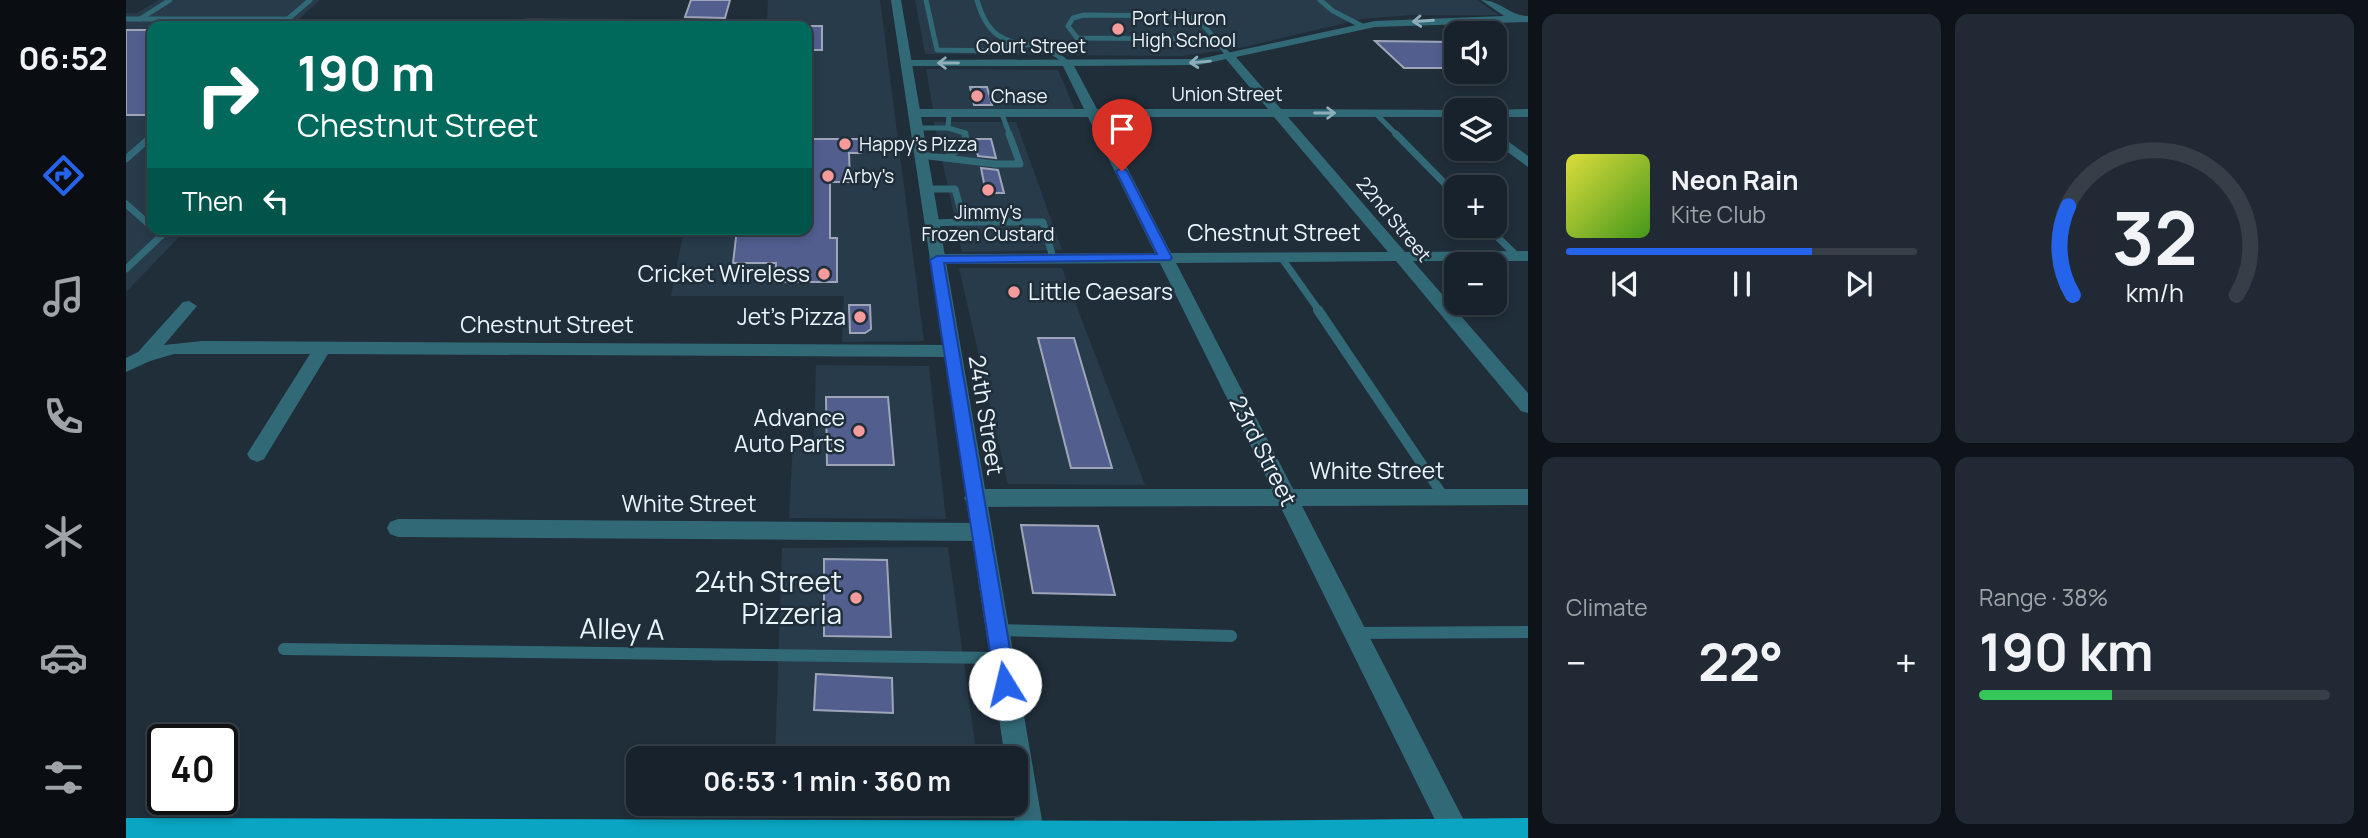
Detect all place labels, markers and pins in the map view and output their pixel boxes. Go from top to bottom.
place label: Port Huron High School [1132,5,1236,53]
marker: Port Huron High School [1110,21,1126,37]
place label: Chase [991,83,1048,109]
marker: Chase [969,88,985,104]
pin [1092,99,1152,171]
place label: Happy's Pizza [859,131,977,157]
marker: Happy's Pizza [837,136,853,152]
place label: Arby's [842,163,894,189]
marker: Arby's [820,168,836,184]
marker: Jimmy's Frozen Custard [980,182,996,198]
place label: Jimmy's Frozen Custard [921,199,1055,247]
place label: Cricket Wireless [638,257,810,289]
marker: Cricket Wireless [816,266,832,282]
place label: Little Caesars [1028,275,1173,307]
marker: Little Caesars [1006,284,1022,300]
place label: Jet's Pizza [737,300,846,332]
marker: Jet's Pizza [852,309,868,325]
place label: Advance Auto Parts [734,401,845,459]
marker: Advance Auto Parts [851,423,867,439]
place label: 24th Street Pizzeria [694,562,842,632]
marker: 24th Street Pizzeria [848,590,864,606]

